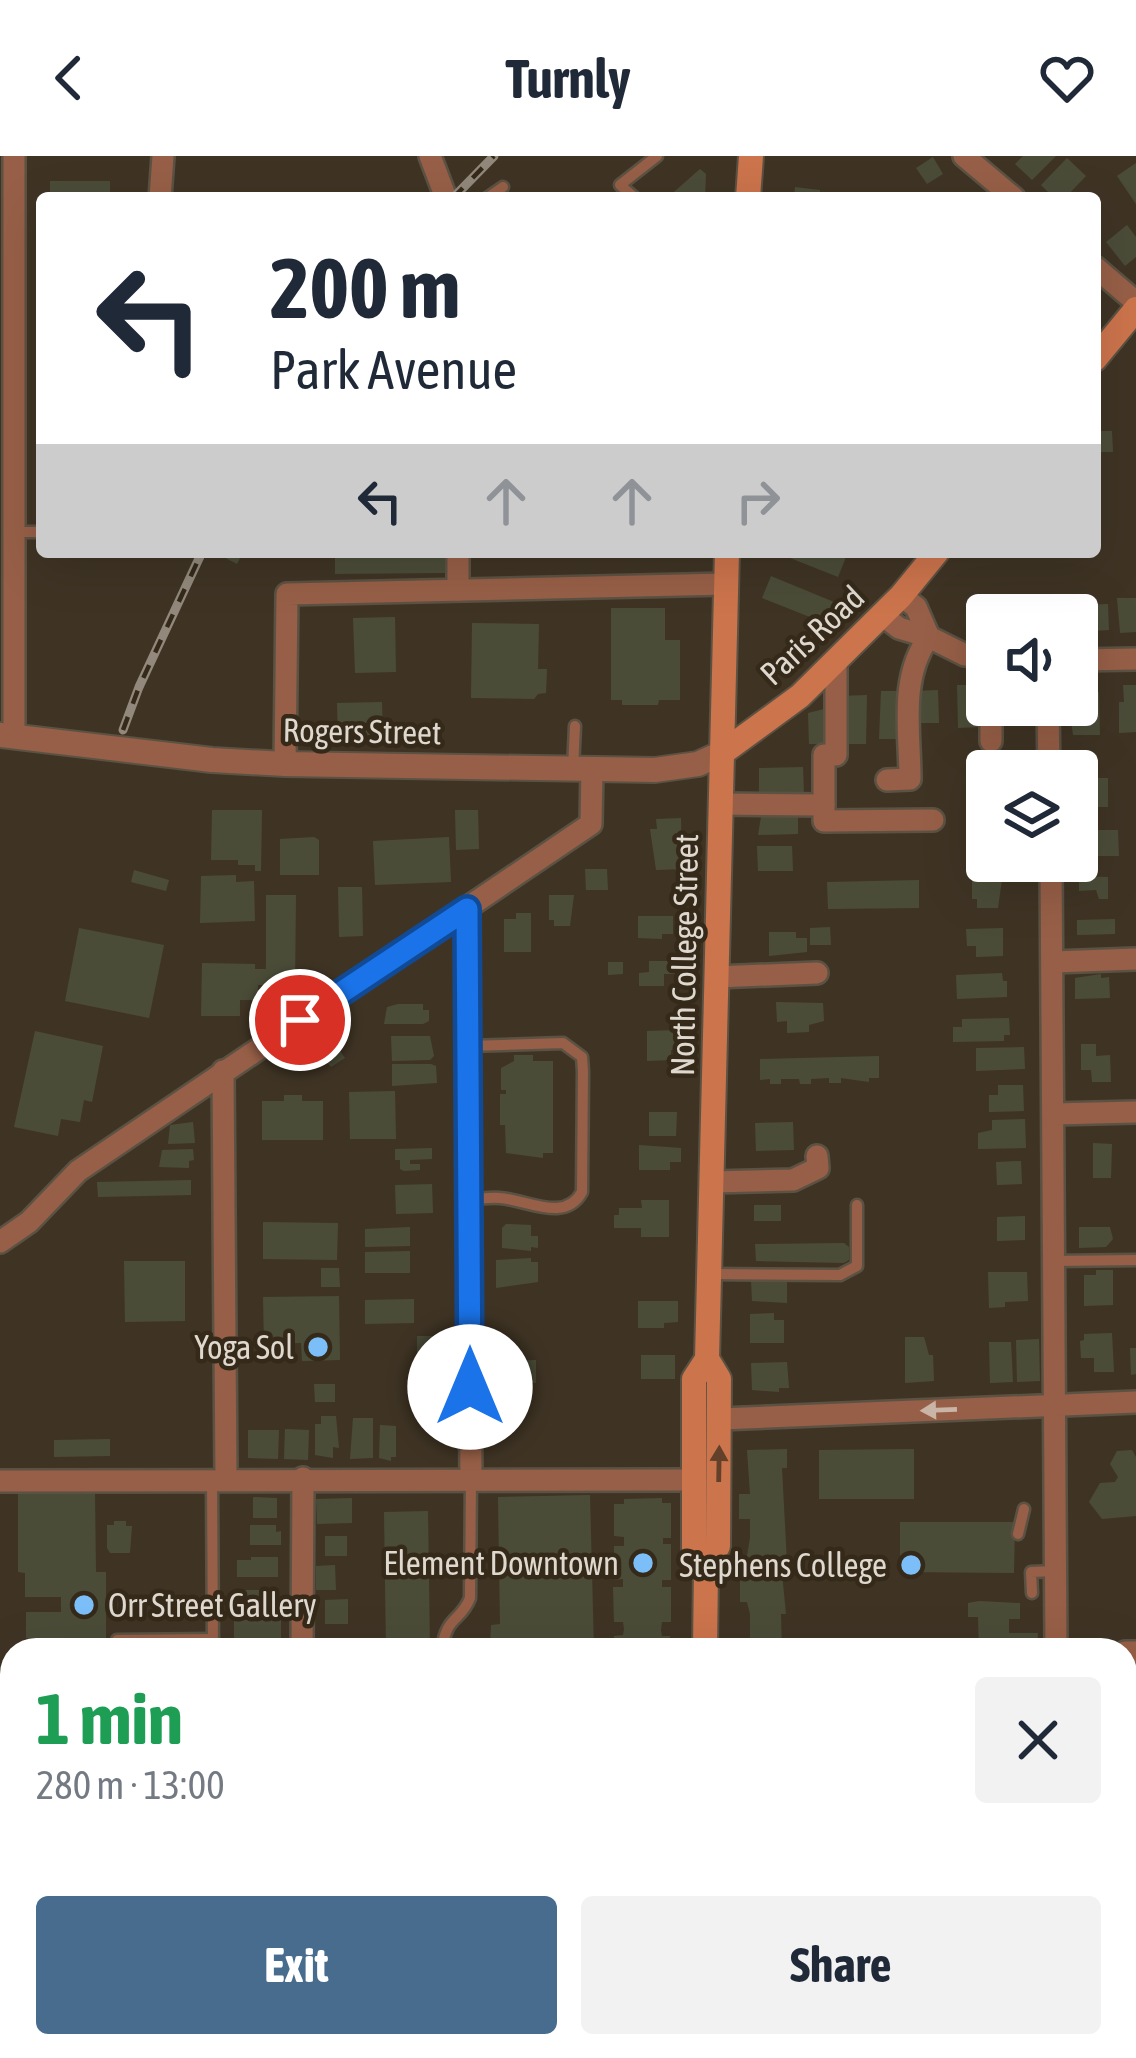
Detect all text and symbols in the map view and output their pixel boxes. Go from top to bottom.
icon: back [36,45,102,111]
icon: heart [1034,45,1100,111]
text: Turnly [505,48,631,109]
icon: left [72,240,228,396]
text: 200 m [270,240,460,336]
text: Park Avenue [270,339,517,400]
icon: left [347,468,413,534]
icon: ahead [473,468,539,534]
icon: ahead [599,468,665,534]
icon: right [725,468,791,534]
street label: Paris Road [752,578,872,692]
map controls [966,594,1098,882]
button: sound [966,594,1098,726]
street label: Rogers Street [282,711,442,751]
button: layers [966,750,1098,882]
street label: North College Street [663,834,705,1076]
pin [249,969,351,1071]
icon: arrive [267,987,333,1053]
position arrow [407,1324,533,1450]
place label: Yoga Sol [194,1328,294,1366]
marker: Yoga Sol [305,1334,331,1360]
one-way arrow [919,1401,957,1420]
one-way arrow [709,1444,729,1482]
place label: Element Downtown [383,1544,619,1582]
place label: Stephens College [679,1546,887,1584]
marker: Element Downtown [630,1550,656,1576]
marker: Stephens College [898,1552,924,1578]
place label: Orr Street Gallery [108,1586,317,1624]
marker: Orr Street Gallery [71,1592,97,1618]
text: 1 min [36,1677,183,1759]
button: close [975,1677,1101,1803]
text: 280 m · 13:00 [36,1763,225,1807]
button: Exit [36,1896,557,2034]
button: Share [581,1896,1101,2034]

